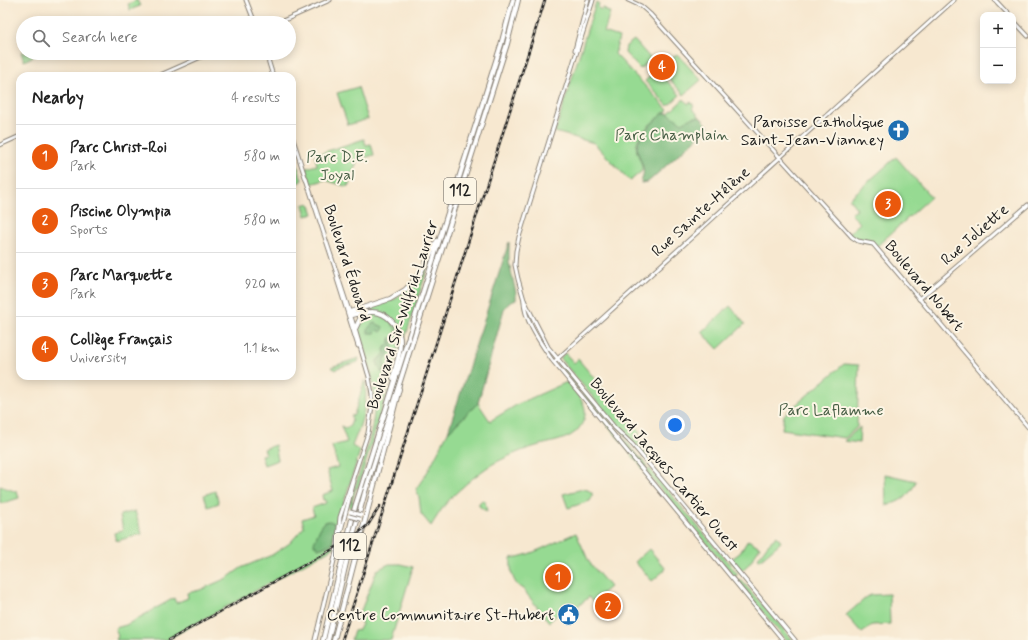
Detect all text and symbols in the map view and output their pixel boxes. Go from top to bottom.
map controls [980,12,1016,84]
button: + [980,12,1016,48]
search box [16,16,296,60]
icon: search [30,27,52,49]
text: Search here [62,28,138,48]
button: − [980,48,1016,84]
pin: 4 [649,52,675,82]
text: Nearby [32,87,84,109]
text: 4 results [231,90,280,107]
place label: Paroisse Catholique Saint-Jean-Vianney [741,112,884,151]
church icon: Paroisse Catholique Saint-Jean-Vianney [886,118,912,144]
park label: Parc Champlain [615,125,729,146]
text: Parc Christ-Roi [70,138,167,158]
park label: Parc D.E. Joyal [306,147,368,186]
text: 1 [42,148,48,165]
text: 580 m [243,148,280,165]
text: Park [70,158,96,175]
street label: Rue Sainte-Hélène [647,162,755,262]
road number: 112 [444,178,476,204]
pin: 3 [875,189,901,219]
street label: Rue Joliette [937,200,1014,270]
text: Piscine Olympia [70,202,171,222]
street label: Boulevard Édouard [318,202,376,324]
text: 2 [42,212,48,229]
text: 580 m [243,212,280,229]
street label: Boulevard Sir-Wilfrid-Laurier [362,217,444,412]
text: Sports [70,222,108,239]
street label: Boulevard Nobert [880,236,968,336]
text: Parc Marquette [70,266,172,286]
text: 3 [42,276,48,293]
text: 920 m [245,276,280,293]
text: Park [70,286,96,303]
text: Collège Français [70,330,172,350]
text: 4 [41,340,49,357]
text: 1.1 km [243,340,280,357]
text: University [70,350,126,367]
street label: Boulevard Jacques-Cartier Ouest [585,374,743,556]
park label: Parc Laflamme [778,400,884,421]
your location [665,415,685,435]
road number: 112 [334,533,366,559]
pin: 1 [545,562,571,592]
pin: 2 [595,591,621,621]
public building icon: Centre Communitaire St-Hubert [556,602,582,628]
place label: Centre Communitaire St-Hubert [327,605,554,626]

